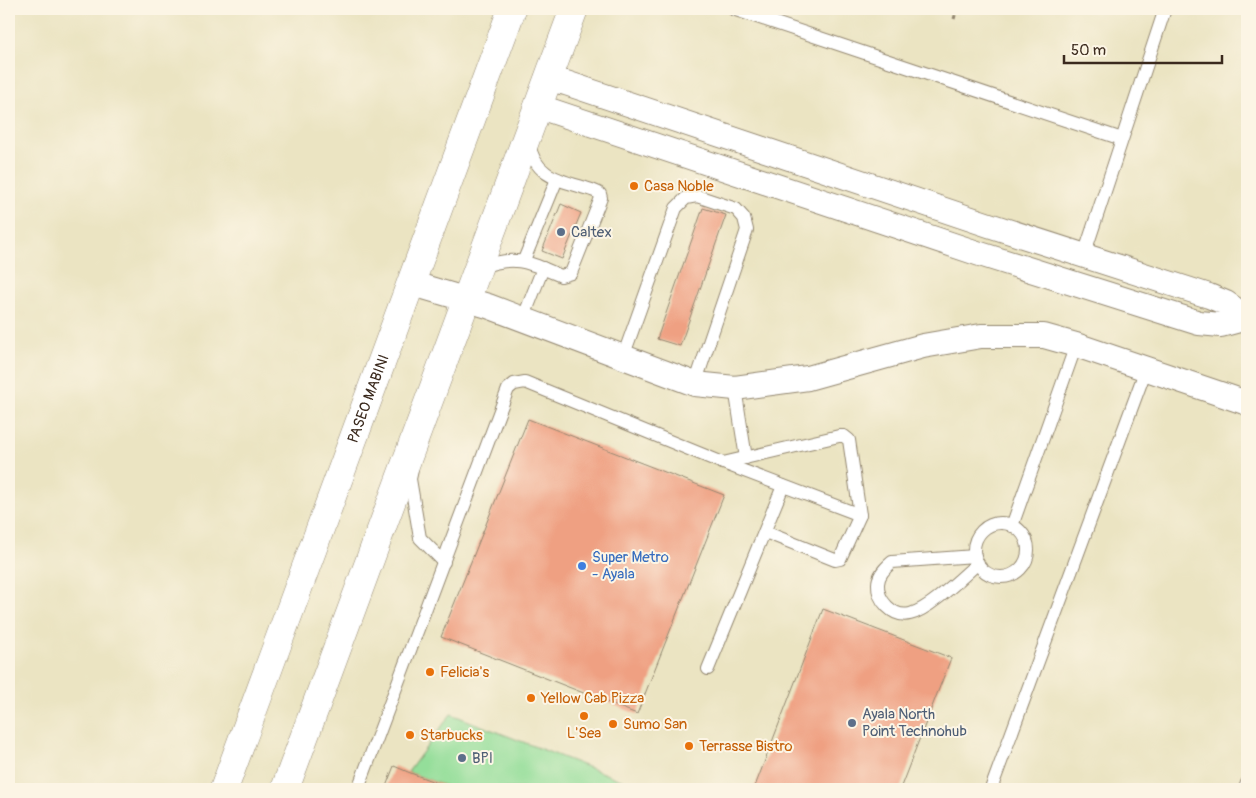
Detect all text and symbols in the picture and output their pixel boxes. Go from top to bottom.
scale bar [1064,32,1221,64]
text: 50 m [1071,41,1106,60]
place label: Casa Noble [644,177,714,196]
marker: Casa Noble [628,180,640,192]
place label: Caltex [571,223,612,242]
marker: Caltex [555,226,567,238]
street label: PASEO MABINI [343,352,393,446]
place label: Super Metro - Ayala [592,548,669,584]
marker: Super Metro - Ayala [576,560,588,572]
place label: Felicia's [440,663,489,682]
marker: Felicia's [424,666,436,678]
place label: Yellow Cab Pizza [540,689,644,708]
marker: Yellow Cab Pizza [525,692,537,704]
place label: Ayala North Point Technohub [862,705,967,741]
marker: L'Sea [578,710,590,722]
place label: Sumo San [623,715,687,734]
marker: Ayala North Point Technohub [846,717,858,729]
marker: Sumo San [607,718,619,730]
place label: L'Sea [567,724,601,743]
place label: Starbucks [420,726,483,745]
marker: Starbucks [404,729,416,741]
place label: Terrasse Bistro [699,737,793,756]
marker: Terrasse Bistro [683,740,695,752]
place label: BPI [472,749,493,768]
marker: BPI [456,752,468,764]

